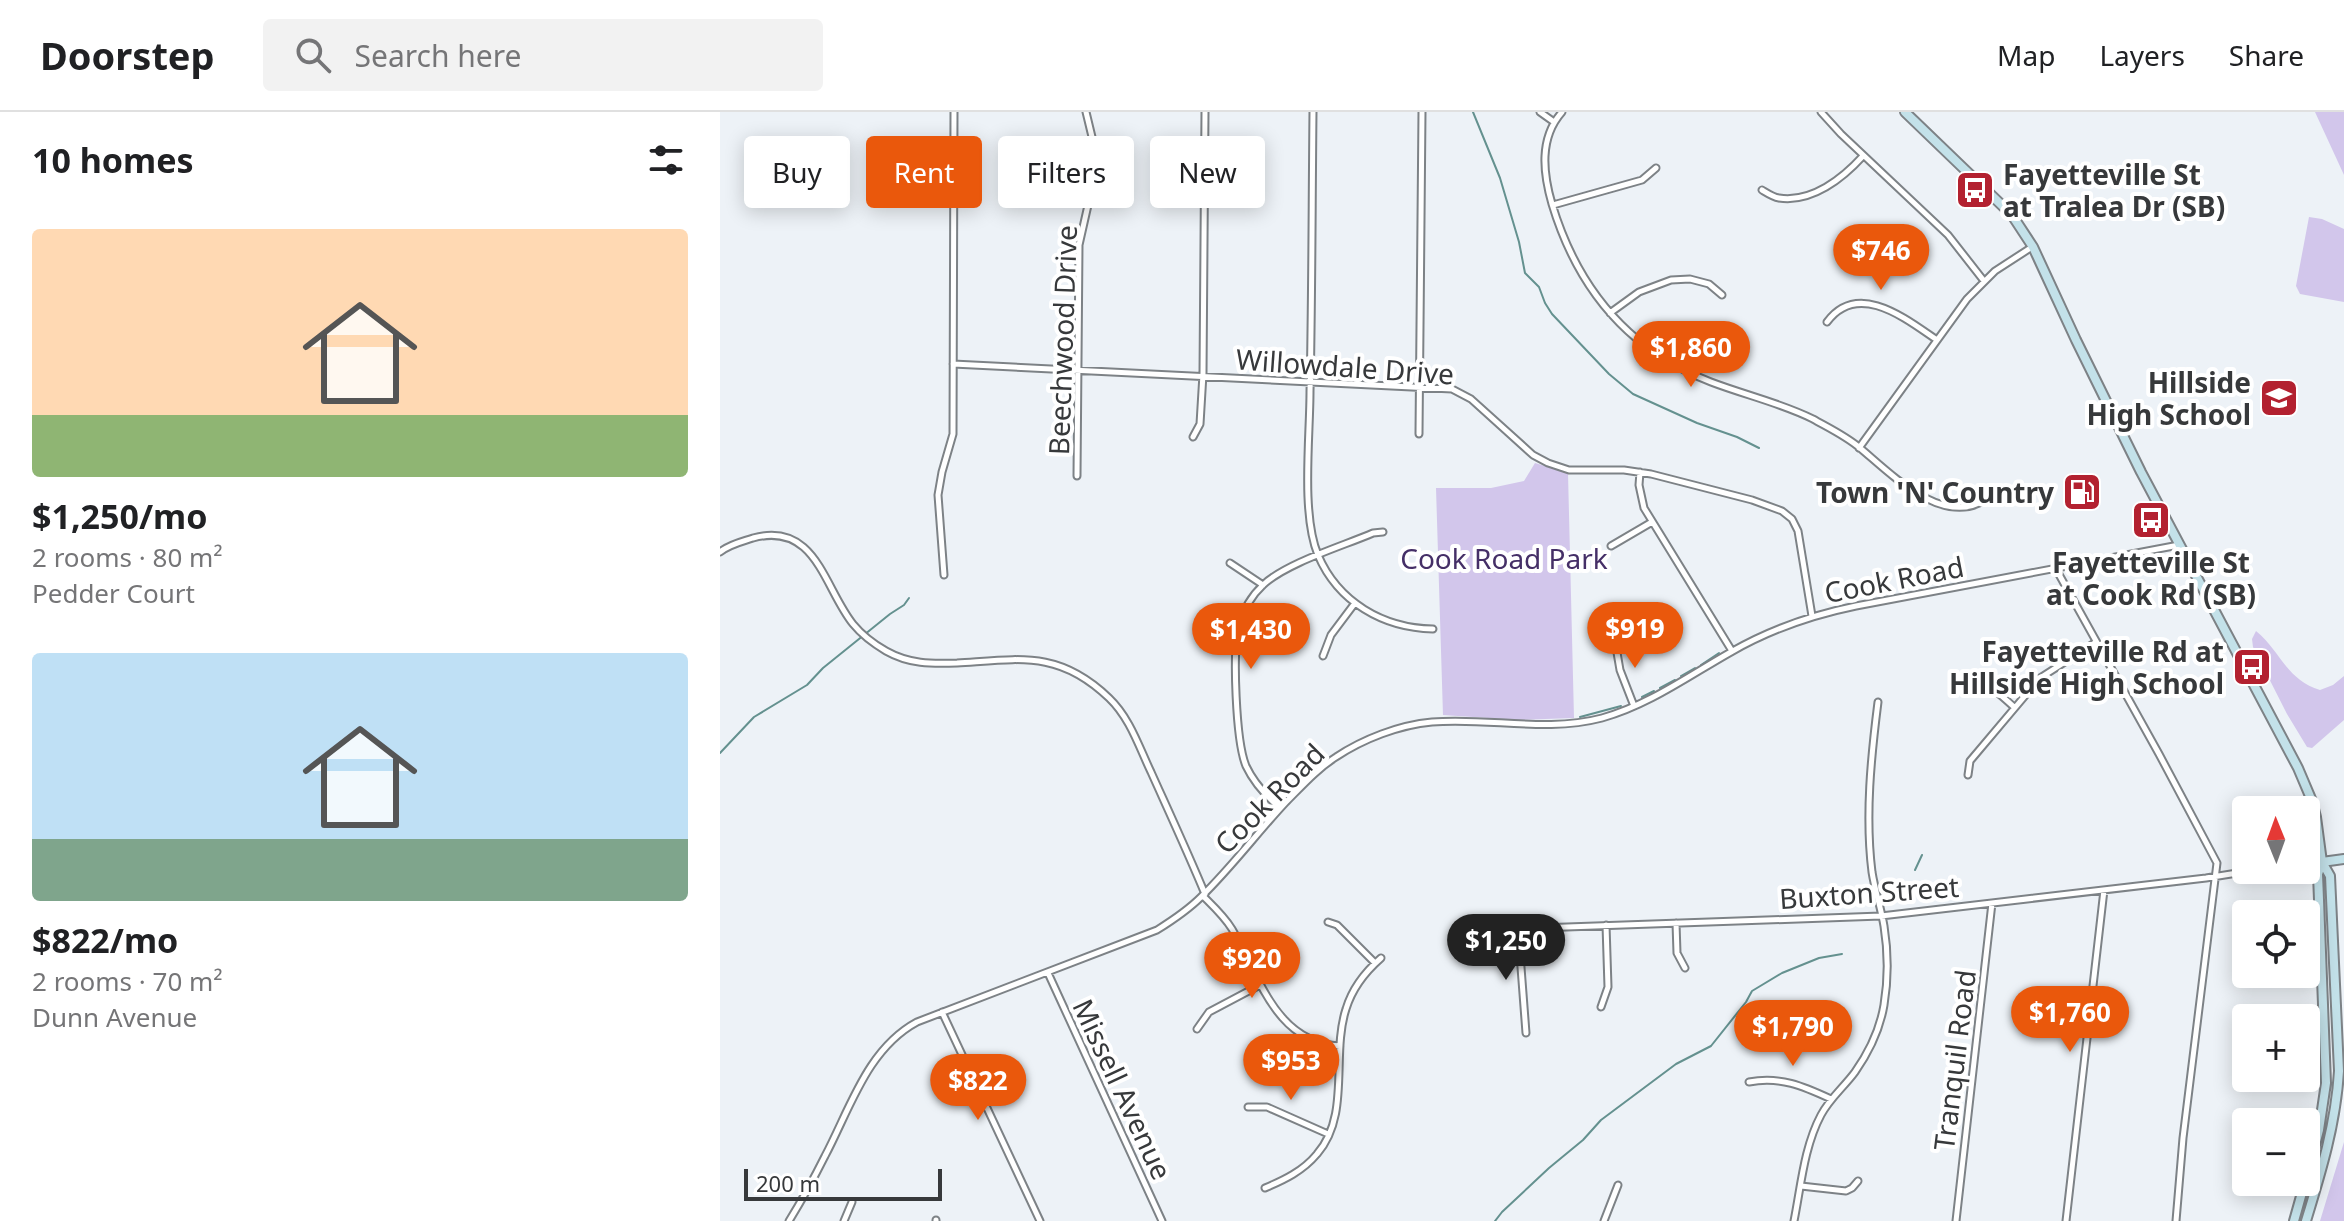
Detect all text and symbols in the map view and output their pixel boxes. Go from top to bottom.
search box [263,19,823,91]
text: Doorstep [40,29,215,81]
icon: search [291,33,335,77]
text: Search here [355,35,522,76]
text: Map [1997,36,2055,74]
text: Layers [2099,36,2185,74]
text: Share [2229,36,2304,74]
chip: Buy [744,136,850,208]
chip: Rent [866,136,982,208]
chip: Filters [998,136,1134,208]
chip: New [1150,136,1265,208]
text: 10 homes [32,137,194,183]
icon: filters [644,138,688,182]
place label: Fayetteville St at Tralea Dr (SB) [2003,155,2225,225]
bus stop icon: Fayetteville St at Tralea Dr (SB) [1954,169,1996,211]
street label: Beechwood Drive [1039,224,1085,456]
pin: $746 [1834,224,1928,292]
text: $746 [1851,232,1911,268]
icon: home [288,281,432,425]
pin: $1,860 [1626,321,1756,389]
text: $1,860 [1650,329,1732,365]
street label: Willowdale Drive [1235,339,1455,393]
place label: Hillside High School [2087,363,2251,433]
school or university icon: Hillside High School [2258,377,2300,419]
fuel station icon: Town 'N' Country [2061,471,2103,513]
place label: Town 'N' Country [1816,473,2054,511]
text: $1,250/mo [32,493,207,539]
bus stop icon: Fayetteville St at Cook Rd (SB) [2130,499,2172,541]
text: 2 rooms · 80 m² [32,539,222,575]
park label: Cook Road Park [1400,539,1608,577]
place label: Fayetteville St at Cook Rd (SB) [2046,543,2256,613]
street label: Cook Road [1821,547,1967,611]
text: Pedder Court [32,575,195,611]
pin: $919 [1588,602,1682,670]
pin: $1,430 [1186,603,1316,671]
text: $919 [1605,610,1665,646]
text: $1,430 [1210,611,1292,647]
place label: Fayetteville Rd at Hillside High School [1949,632,2224,702]
bus stop icon: Fayetteville Rd at Hillside High School [2231,646,2273,688]
icon: home [288,705,432,849]
street label: Cook Road [1206,735,1332,861]
north arrow [2232,796,2320,884]
map controls [2232,796,2320,1196]
street label: Buxton Street [1778,867,1960,917]
button: locate [2232,900,2320,988]
pin: $1,250 [1441,914,1571,982]
text: $822/mo [32,917,178,963]
text: $1,250 [1465,922,1547,958]
pin: $920 [1205,932,1299,1000]
text: $920 [1222,940,1282,976]
text: 2 rooms · 70 m² [32,963,222,999]
street label: Tranquil Road [1924,967,1984,1153]
pin: $1,760 [2005,986,2135,1054]
street label: Missell Avenue [1065,992,1181,1186]
text: $1,760 [2029,994,2111,1030]
text: Dunn Avenue [32,999,197,1035]
pin: $1,790 [1728,1000,1858,1068]
button: + [2232,1004,2320,1092]
text: $1,790 [1752,1008,1834,1044]
pin: $953 [1244,1034,1338,1102]
text: $953 [1261,1042,1321,1078]
pin: $822 [931,1054,1025,1122]
text: $822 [948,1062,1008,1098]
button: − [2232,1108,2320,1196]
scale bar [744,1165,942,1201]
text: 200 m [756,1168,820,1198]

